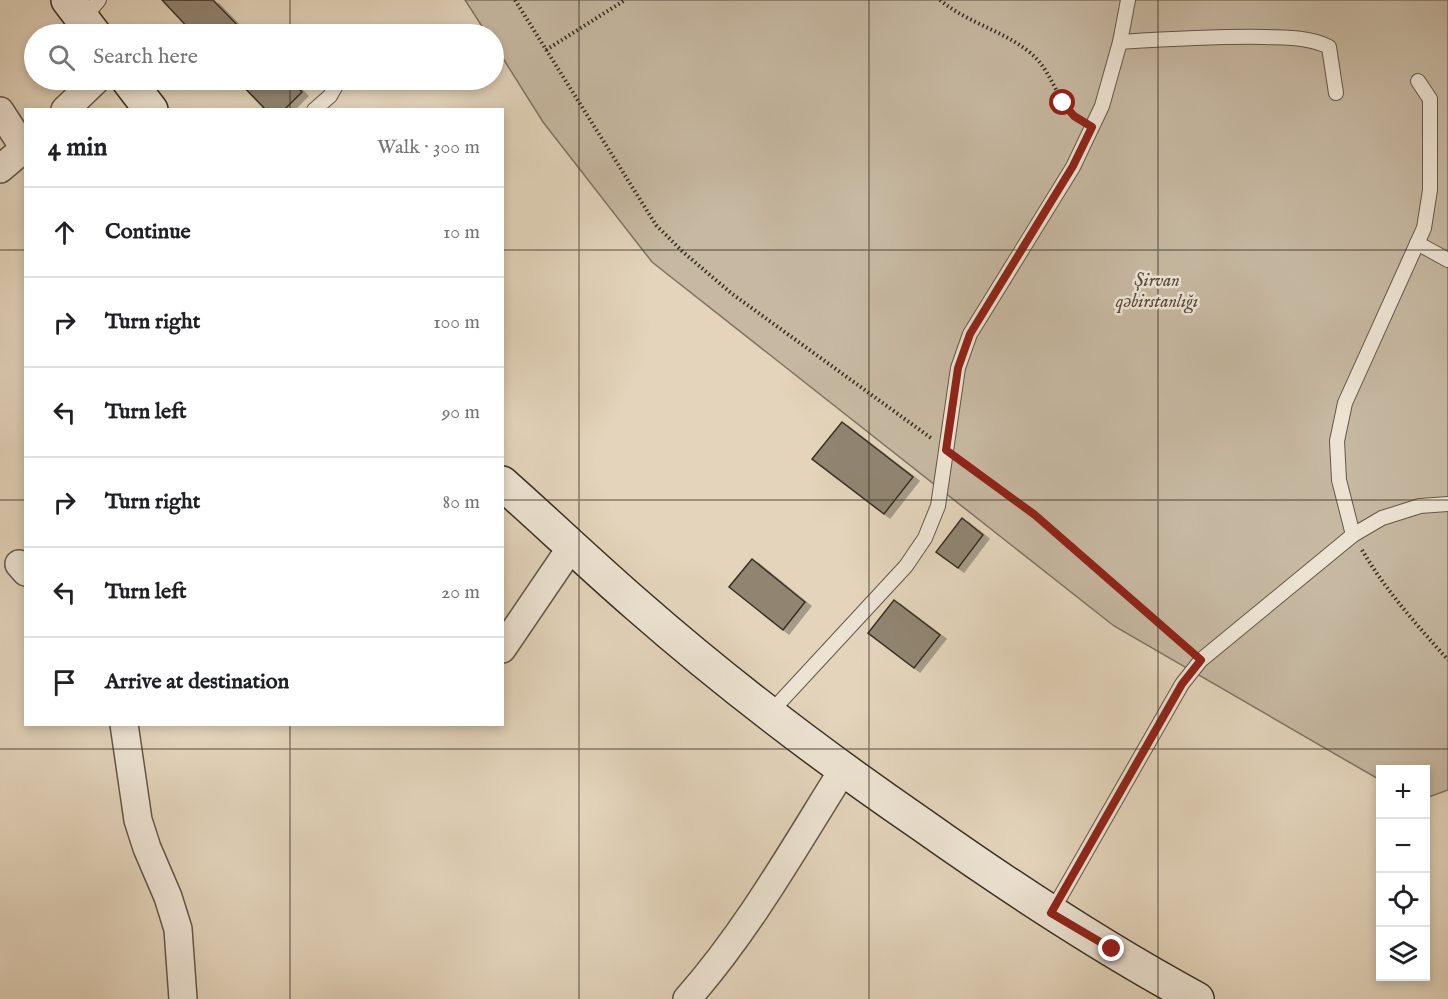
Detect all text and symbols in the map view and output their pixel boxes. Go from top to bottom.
search box [24,24,504,90]
icon: search [45,41,78,74]
text: Search here [93,43,198,71]
route start [1049,89,1075,115]
text: 4 min [48,131,107,164]
text: Walk · 300 m [377,135,480,160]
icon: ahead [48,216,81,249]
text: Continue [105,218,191,246]
text: 10 m [443,220,480,245]
park label: Şirvan qəbirstanlığı [1115,270,1198,314]
icon: right [48,306,81,339]
text: Turn right [105,308,200,336]
text: 100 m [433,310,480,335]
icon: left [48,396,81,429]
text: Turn left [105,398,187,426]
text: 90 m [442,400,480,425]
icon: right [48,486,81,519]
text: Turn right [105,488,200,516]
text: 80 m [443,490,480,515]
icon: left [48,576,81,609]
text: Turn left [105,578,187,606]
text: 20 m [441,580,480,605]
icon: arrive [48,666,81,699]
text: Arrive at destination [105,668,289,696]
map controls [1376,765,1430,981]
button: + [1376,765,1430,819]
button: − [1376,819,1430,873]
button: locate [1376,873,1430,927]
button: layers [1376,927,1430,981]
route end [1098,935,1124,961]

